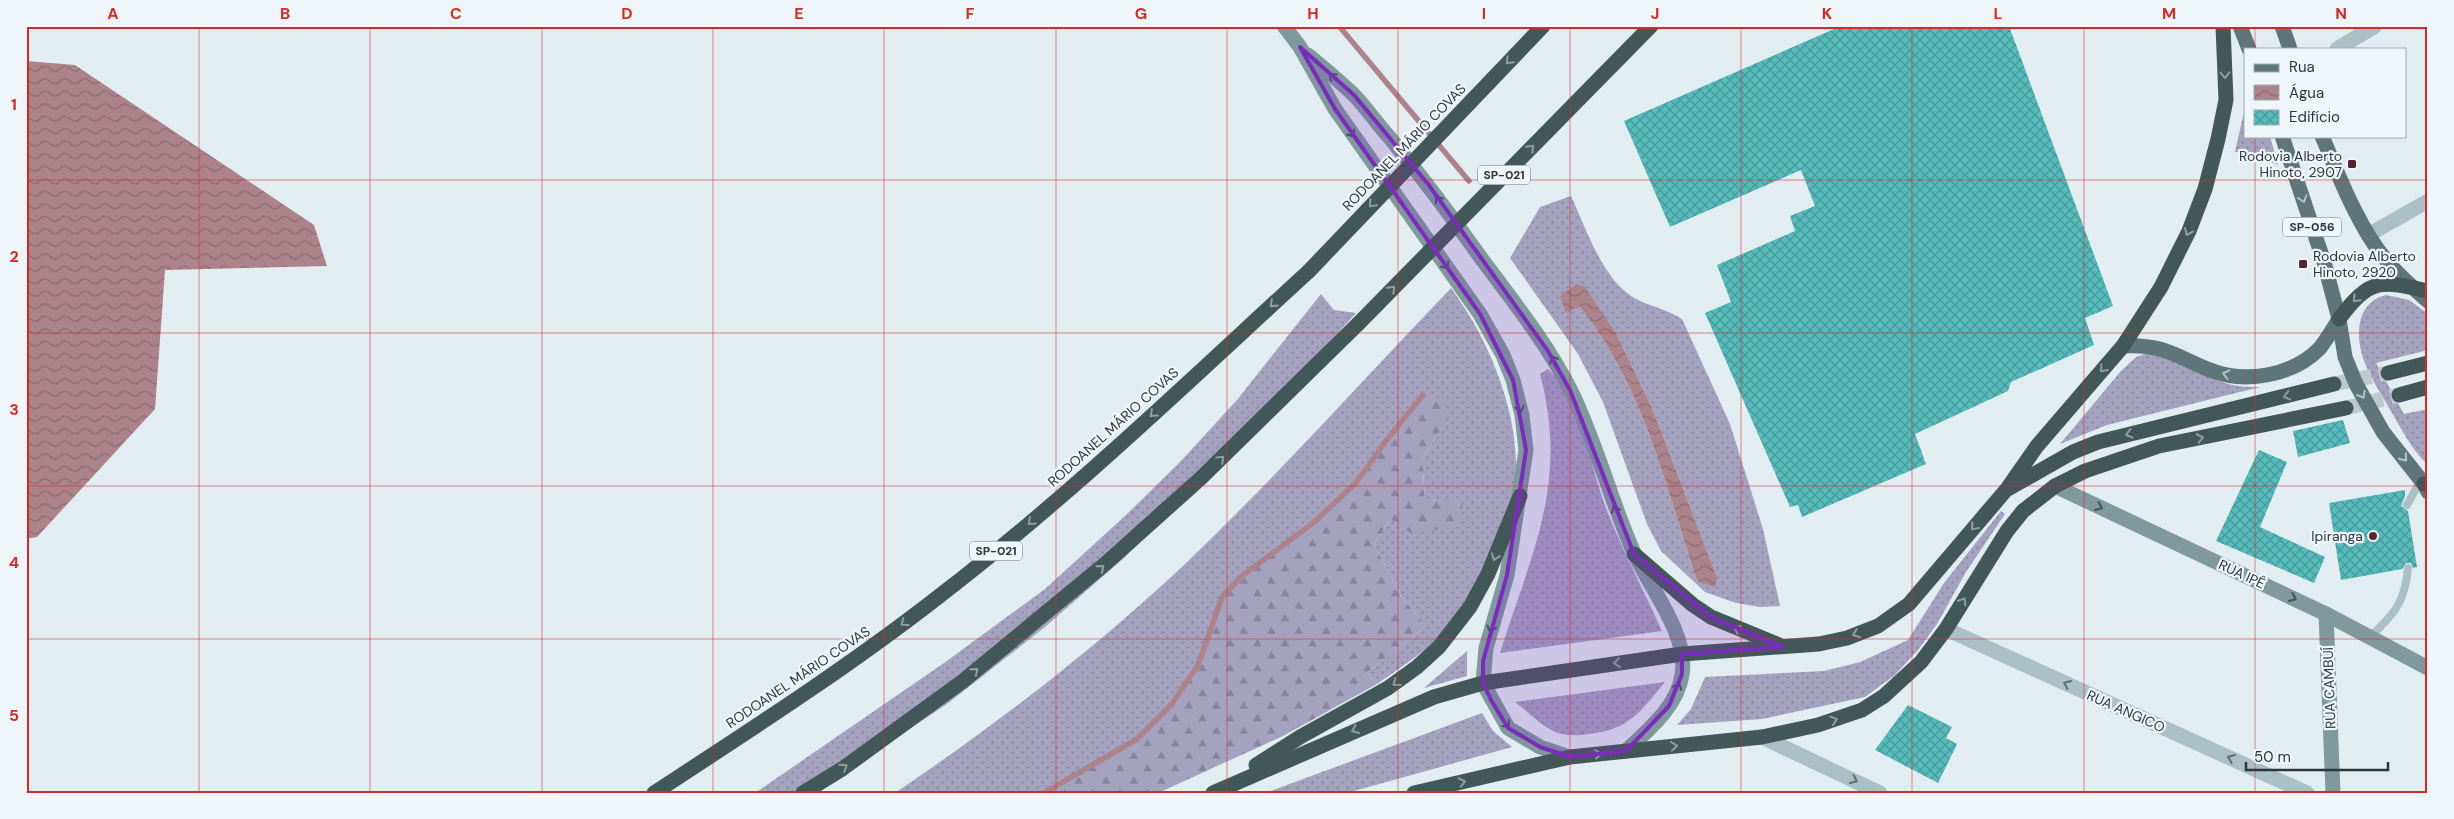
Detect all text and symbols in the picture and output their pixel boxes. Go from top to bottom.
text: A [107,3,119,24]
text: B [280,3,290,24]
text: C [450,3,462,24]
text: D [621,3,633,24]
text: E [794,3,804,24]
text: F [966,3,975,24]
text: G [1135,3,1147,24]
text: H [1307,3,1319,24]
text: I [1482,3,1486,24]
text: J [1651,3,1659,24]
text: K [1822,3,1833,24]
text: L [1994,3,2003,24]
text: M [2162,3,2176,24]
text: N [2335,3,2347,24]
legend [2244,48,2406,138]
one-way arrow [1506,55,1515,64]
text: Rua [2289,57,2315,77]
one-way arrow [2219,71,2230,79]
one-way arrow [1329,72,1338,81]
street label: RODOANEL MÁRIO COVAS [1338,80,1470,214]
text: Água [2289,83,2324,103]
text: 1 [11,94,17,115]
text: Edifício [2289,107,2340,127]
one-way arrow [1346,128,1355,137]
one-way arrow [1525,145,1534,154]
place label: Rodovia Alberto Hinoto, 2907 [2239,147,2342,181]
marker: Rodovia Alberto Hinoto, 2907 [2346,158,2358,170]
road number: SP-021 [1478,166,1530,184]
one-way arrow [2297,194,2307,203]
one-way arrow [1435,195,1444,205]
one-way arrow [1369,198,1378,207]
road number: SP-056 [2283,218,2341,236]
one-way arrow [2184,227,2195,236]
text: 2 [9,246,19,267]
place label: Rodovia Alberto Hinoto, 2920 [2313,247,2416,281]
marker: Rodovia Alberto Hinoto, 2920 [2297,258,2309,270]
one-way arrow [1440,260,1449,270]
one-way arrow [1387,286,1396,295]
one-way arrow [2353,293,2362,302]
one-way arrow [1269,298,1278,307]
one-way arrow [1549,356,1559,365]
street label: RODOANEL MÁRIO COVAS [1044,363,1182,491]
one-way arrow [2100,364,2109,373]
one-way arrow [2222,370,2230,380]
one-way arrow [2282,390,2291,401]
one-way arrow [2356,390,2366,399]
text: 3 [9,399,19,420]
one-way arrow [1514,404,1525,413]
one-way arrow [1150,408,1159,417]
one-way arrow [2125,428,2134,439]
one-way arrow [2195,433,2204,443]
one-way arrow [2398,452,2407,462]
one-way arrow [1215,456,1224,465]
one-way arrow [2094,501,2103,511]
one-way arrow [1611,505,1622,514]
one-way arrow [1028,516,1037,525]
one-way arrow [1972,521,1980,530]
place label: Ipiranga [2311,527,2363,545]
marker: Ipiranga [2367,530,2379,542]
road number: SP-021 [970,542,1022,560]
text: 4 [9,552,19,573]
one-way arrow [1491,553,1501,561]
street label: RUA IPÊ [2216,555,2268,593]
one-way arrow [1095,564,1104,573]
one-way arrow [2288,592,2297,603]
one-way arrow [1957,597,1967,606]
one-way arrow [901,617,910,625]
street label: RODOANEL MÁRIO COVAS [722,622,874,732]
one-way arrow [1486,625,1497,634]
one-way arrow [1733,625,1742,635]
one-way arrow [1852,628,1861,639]
street label: RUA CAMBUÍ [2319,646,2339,729]
one-way arrow [1612,657,1620,668]
one-way arrow [969,668,978,676]
one-way arrow [1392,677,1402,686]
one-way arrow [2063,679,2072,690]
one-way arrow [1672,683,1682,691]
street label: RUA ANGICO [2084,686,2168,736]
text: 5 [9,705,19,726]
one-way arrow [1830,715,1838,725]
one-way arrow [1502,720,1511,729]
one-way arrow [1351,723,1360,734]
scale bar [2246,739,2389,771]
one-way arrow [1671,741,1679,752]
text: 50 m [2254,747,2291,767]
one-way arrow [1594,749,1602,760]
one-way arrow [2227,754,2236,765]
one-way arrow [838,764,848,773]
one-way arrow [1849,774,1858,784]
one-way arrow [1457,777,1466,788]

